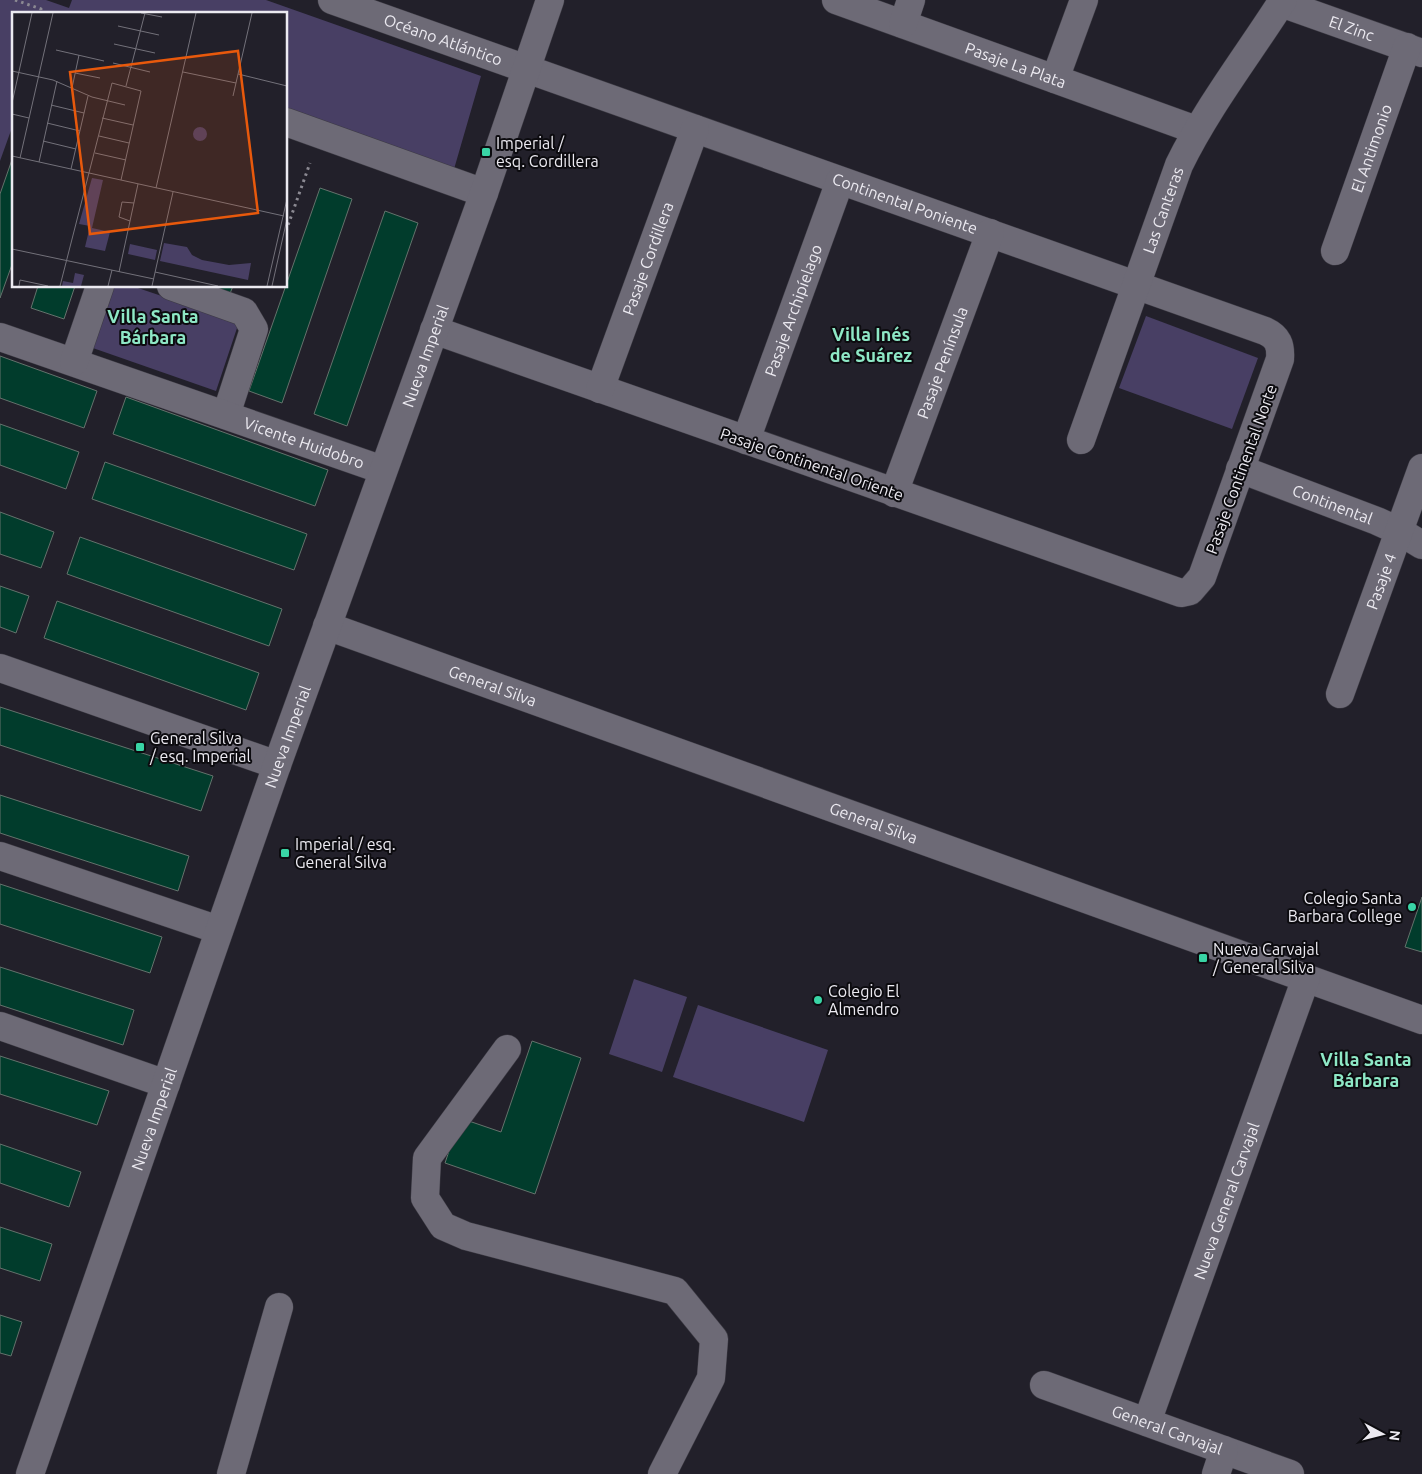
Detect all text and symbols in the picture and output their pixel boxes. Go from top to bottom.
street label: Océano Atlántico [382,10,505,69]
inset map [12,12,288,288]
street label: El Zinc [1327,12,1377,45]
street label: Pasaje La Plata [963,38,1069,91]
street label: El Antimonio [1347,102,1395,195]
place label: Imperial / esq. Cordillera [496,134,599,170]
marker: Imperial / esq. Cordillera [480,146,492,158]
street label: Las Canteras [1139,164,1187,256]
street label: Continental Poniente [830,169,980,237]
street label: Pasaje Cordillera [619,199,677,318]
street label: Pasaje Archipíelago [761,242,825,379]
street label: Nueva Imperial [398,302,452,409]
street label: Pasaje Península [913,304,971,421]
district label: Villa Santa Bárbara [107,306,199,347]
district label: Villa Inés de Suárez [830,324,912,365]
street label: Pasaje Continental Norte [1202,382,1280,556]
street label: Vicente Huidobro [241,413,367,472]
street label: Pasaje Continental Oriente [718,424,906,504]
street label: Continental [1290,481,1375,528]
street label: Pasaje 4 [1363,551,1399,612]
street label: General Silva [446,662,539,710]
street label: Nueva Imperial [261,683,314,790]
place label: General Silva / esq. Imperial [149,729,251,765]
marker: General Silva / esq. Imperial [134,741,146,753]
street label: General Silva [827,799,920,847]
place label: Imperial / esq. General Silva [295,835,396,871]
marker: Imperial / esq. General Silva [279,847,291,859]
place label: Colegio Santa Barbara College [1288,889,1402,925]
marker: Colegio Santa Barbara College [1406,901,1418,913]
place label: Nueva Carvajal / General Silva [1212,940,1319,976]
marker: Nueva Carvajal / General Silva [1197,952,1209,964]
place label: Colegio El Almendro [828,982,899,1018]
marker: Colegio El Almendro [812,994,824,1006]
district label: Villa Santa Bárbara [1320,1049,1412,1090]
street label: Nueva Imperial [127,1065,180,1173]
street label: Nueva General Carvajal [1190,1120,1263,1282]
street label: General Carvajal [1109,1401,1225,1458]
north arrow [1357,1409,1407,1459]
text: N [1386,1429,1403,1442]

